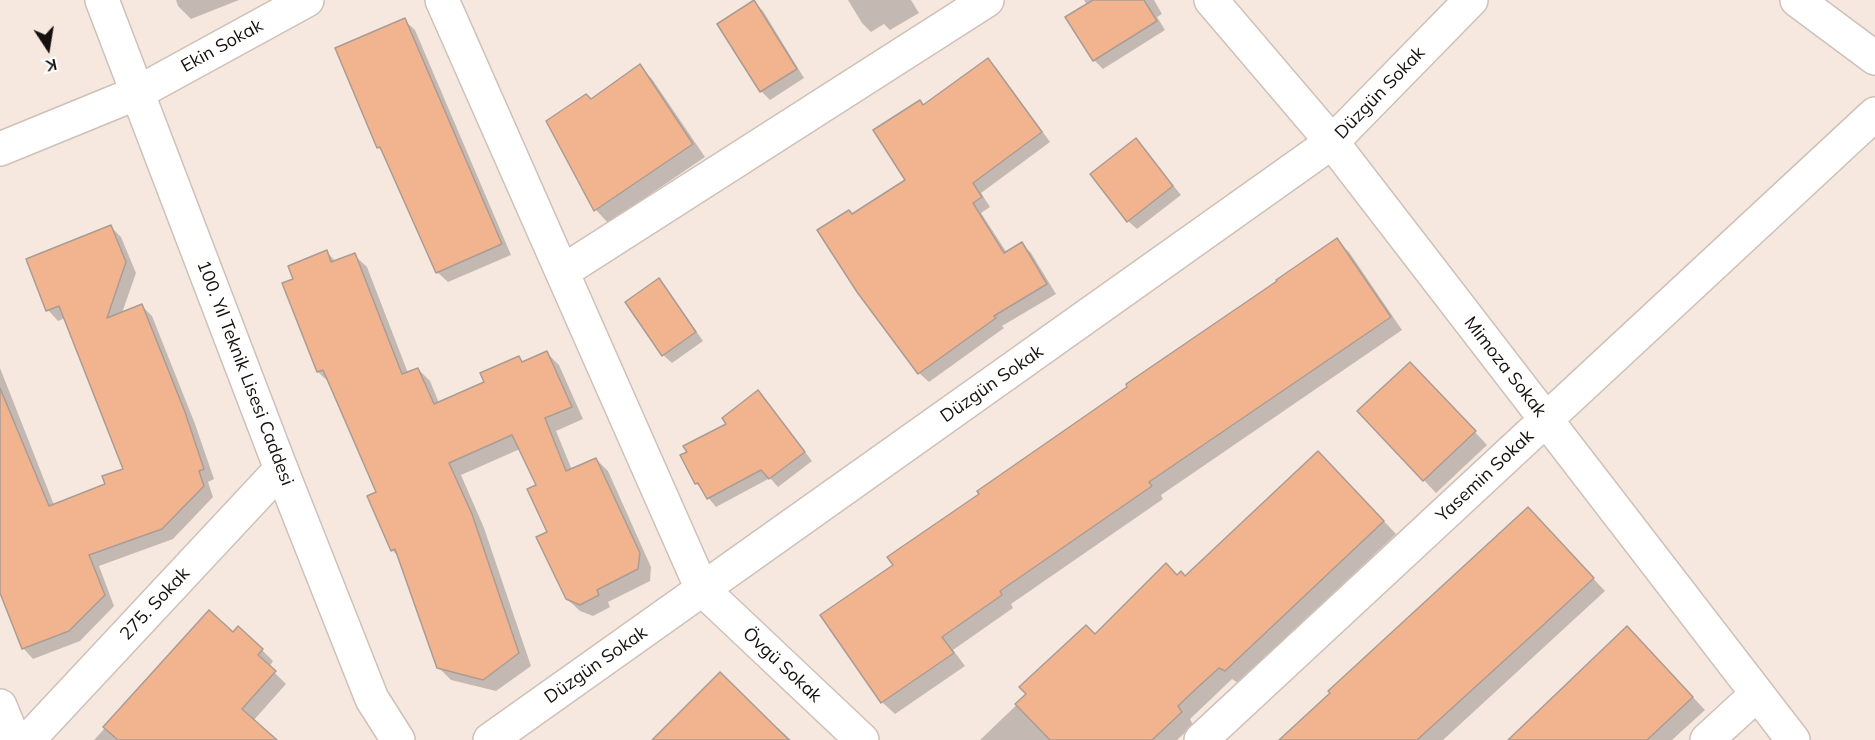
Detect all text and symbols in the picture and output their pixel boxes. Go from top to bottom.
street label: Ekin Sokak [177,15,267,77]
north arrow [18,18,78,78]
street label: Düzgün Sokak [1330,42,1430,144]
text: K [44,55,59,76]
street label: 100. Yıl Teknik Lisesi Caddesi [192,257,298,489]
street label: Mimoza Sokak [1459,313,1551,421]
street label: Düzgün Sokak [937,341,1047,427]
street label: Yasemin Sokak [1432,425,1538,527]
street label: 275. Sokak [116,563,194,645]
street label: Düzgün Sokak [541,622,651,708]
street label: Övgü Sokak [738,623,826,707]

